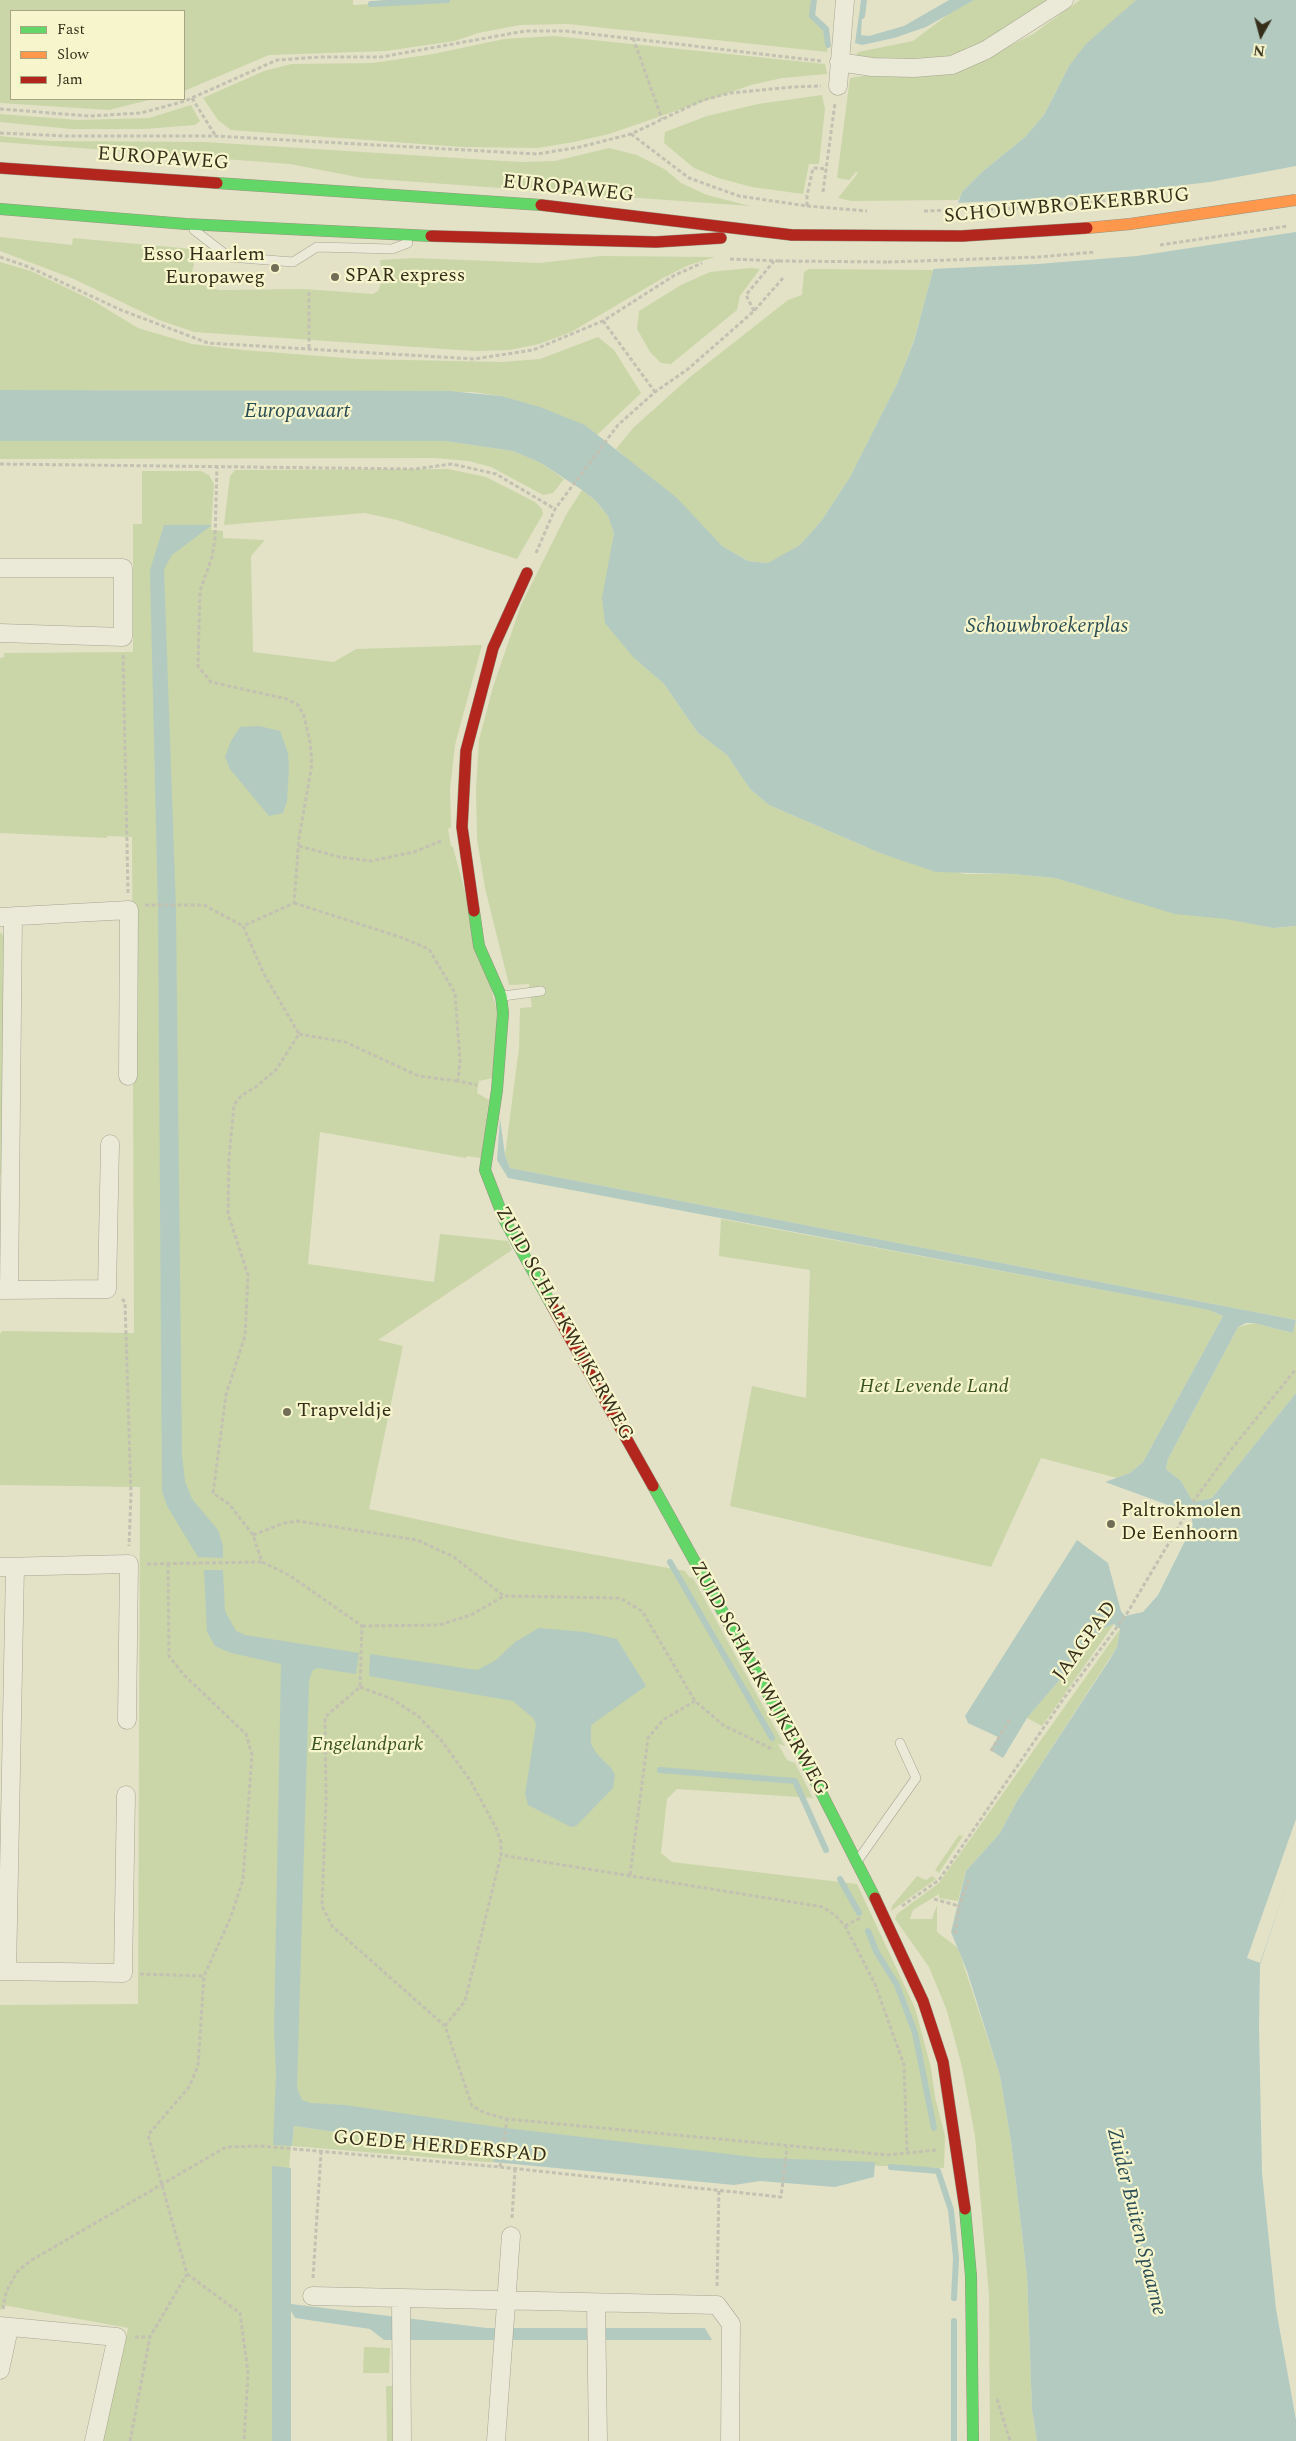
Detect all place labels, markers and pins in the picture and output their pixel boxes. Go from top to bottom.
place label: Esso Haarlem Europaweg [143,244,265,291]
marker: Esso Haarlem Europaweg [269,262,281,274]
place label: SPAR express [345,265,465,289]
marker: SPAR express [329,271,341,283]
place label: Trapveldje [297,1400,391,1424]
marker: Trapveldje [281,1406,293,1418]
place label: Paltrokmolen De Eenhoorn [1121,1500,1241,1547]
marker: Paltrokmolen De Eenhoorn [1105,1518,1117,1530]

